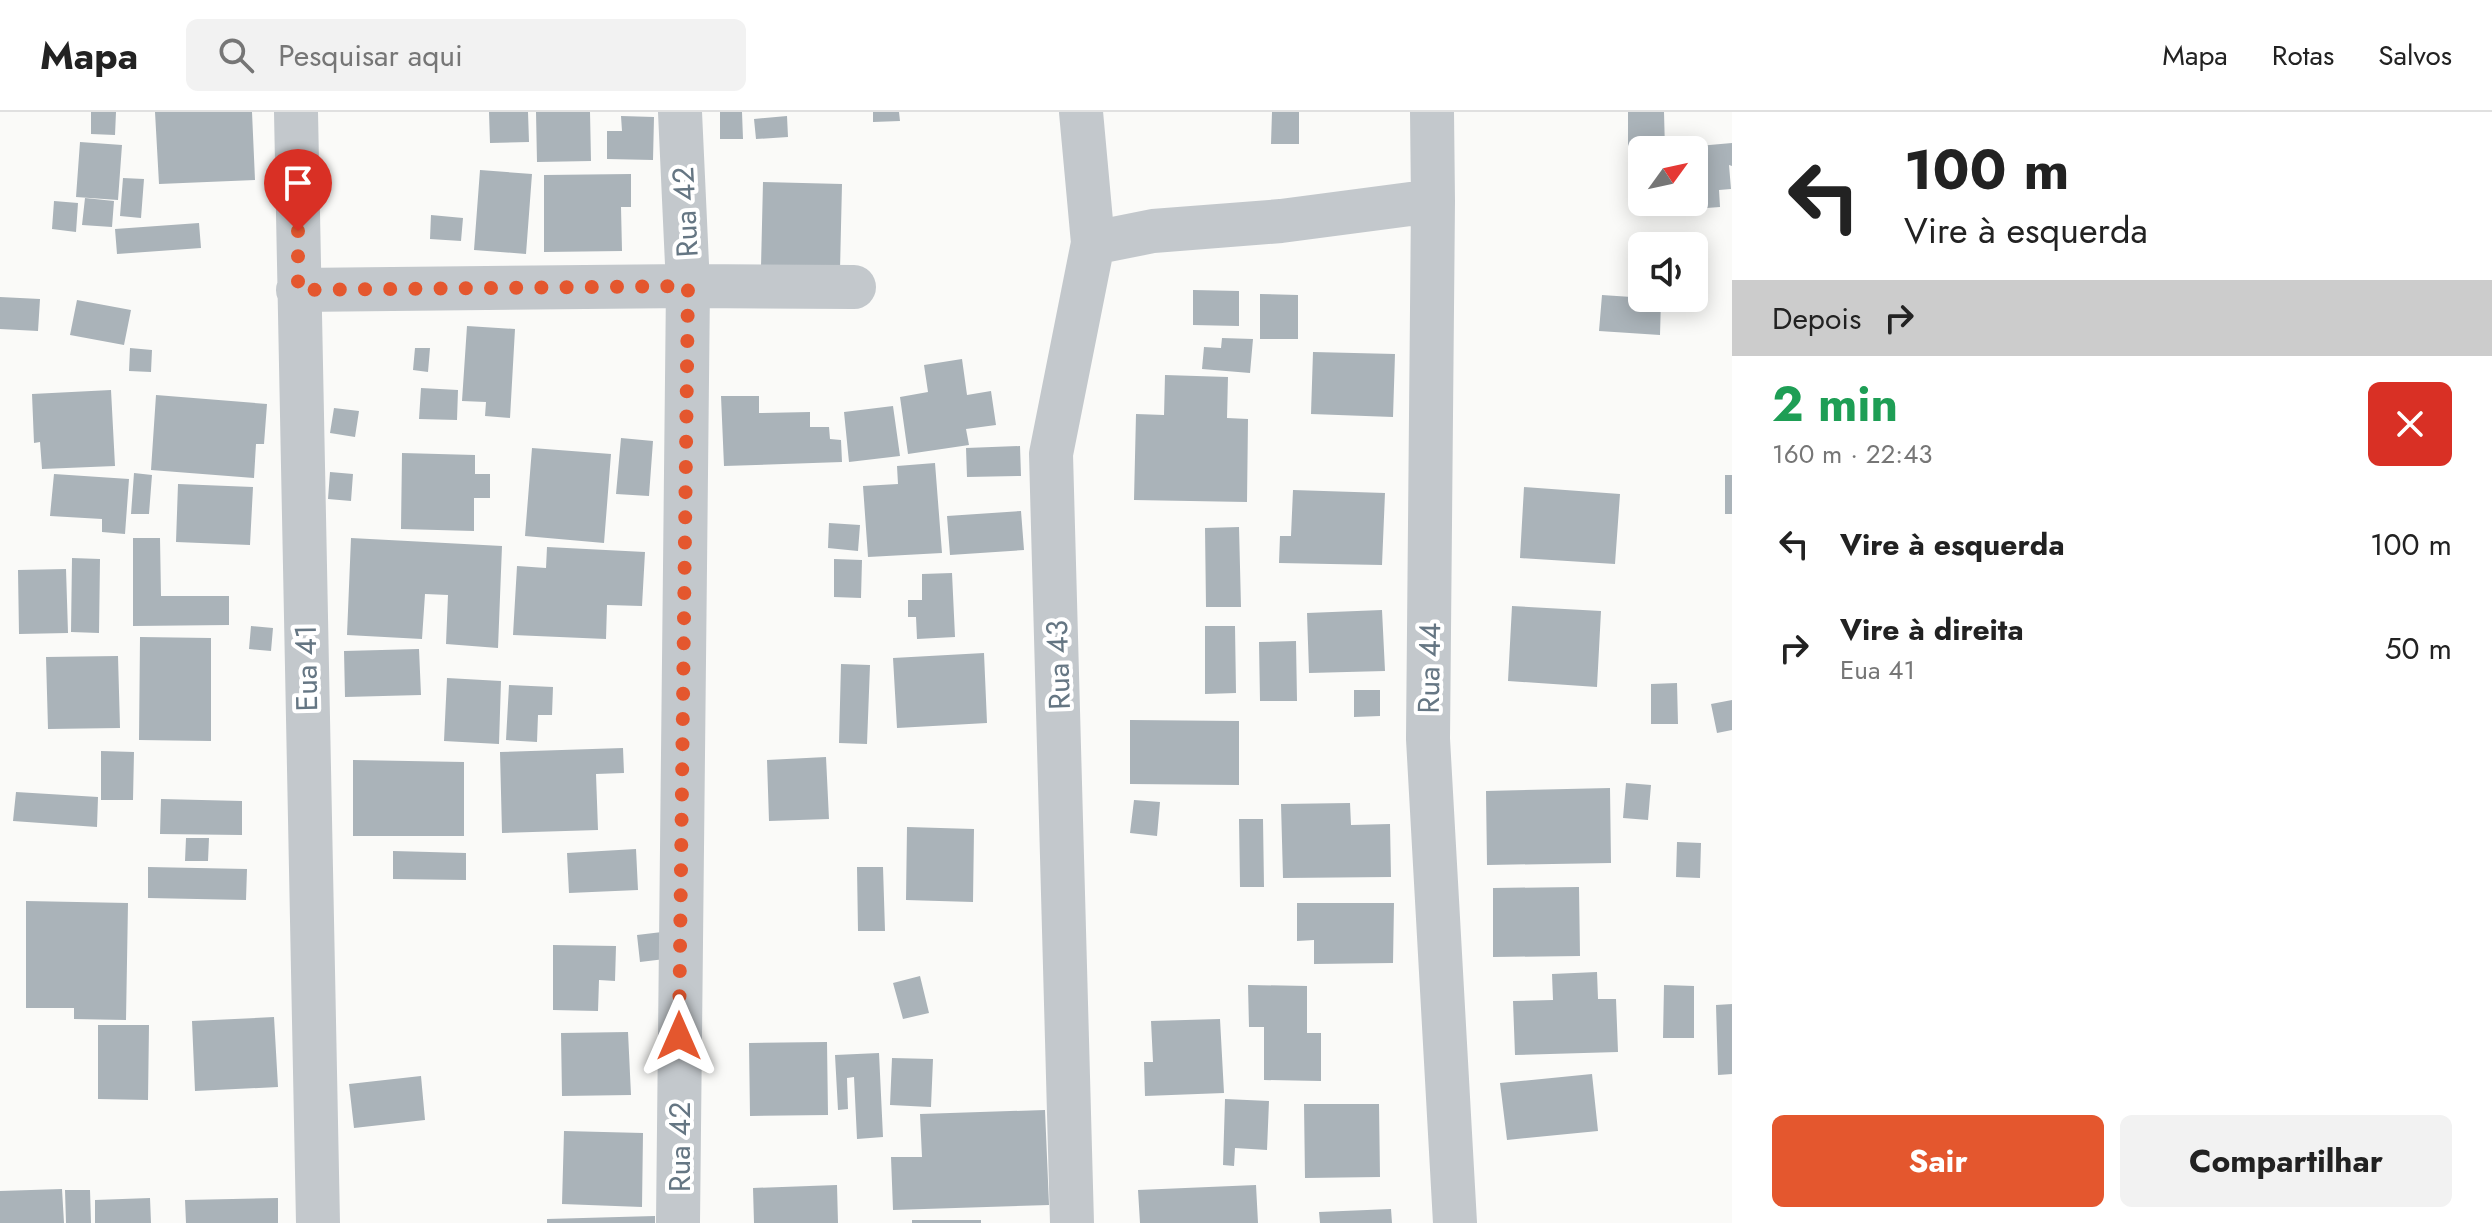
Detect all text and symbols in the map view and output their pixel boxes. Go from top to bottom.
search box [186,19,746,91]
text: Mapa [40,28,138,83]
icon: search [214,33,258,77]
text: Pesquisar aqui [278,34,463,77]
text: Mapa [2162,35,2228,76]
text: Rotas [2272,35,2334,76]
text: Salvos [2378,35,2452,76]
text: 100 m [1904,129,2069,210]
north arrow [1628,136,1708,216]
map controls [1628,136,1708,312]
icon: left [1772,144,1876,248]
pin [264,149,332,231]
icon: arrive [276,161,320,205]
street label: Rua 42 [661,166,709,258]
text: Vire à esquerda [1904,204,2148,256]
button: sound [1628,232,1708,312]
icon: right [1877,296,1921,340]
text: Depois [1772,297,1861,340]
text: 2 min [1772,370,1898,439]
button: close [2368,382,2452,466]
text: 160 m · 22:43 [1772,435,1933,473]
icon: left [1772,522,1816,566]
text: Vire à esquerda [1840,523,2065,566]
text: 100 m [2370,523,2452,566]
text: Vire à direita [1840,608,2024,651]
street label: Rua 43 [1035,619,1081,711]
street label: Rua 44 [1407,622,1451,714]
street label: Eua 41 [284,624,328,712]
icon: right [1772,626,1816,670]
text: 50 m [2385,627,2452,670]
text: Eua 41 [1840,651,1915,689]
position arrow [637,994,721,1078]
street label: Rua 42 [658,1102,701,1192]
button: Sair [1772,1115,2104,1207]
button: Compartilhar [2120,1115,2452,1207]

